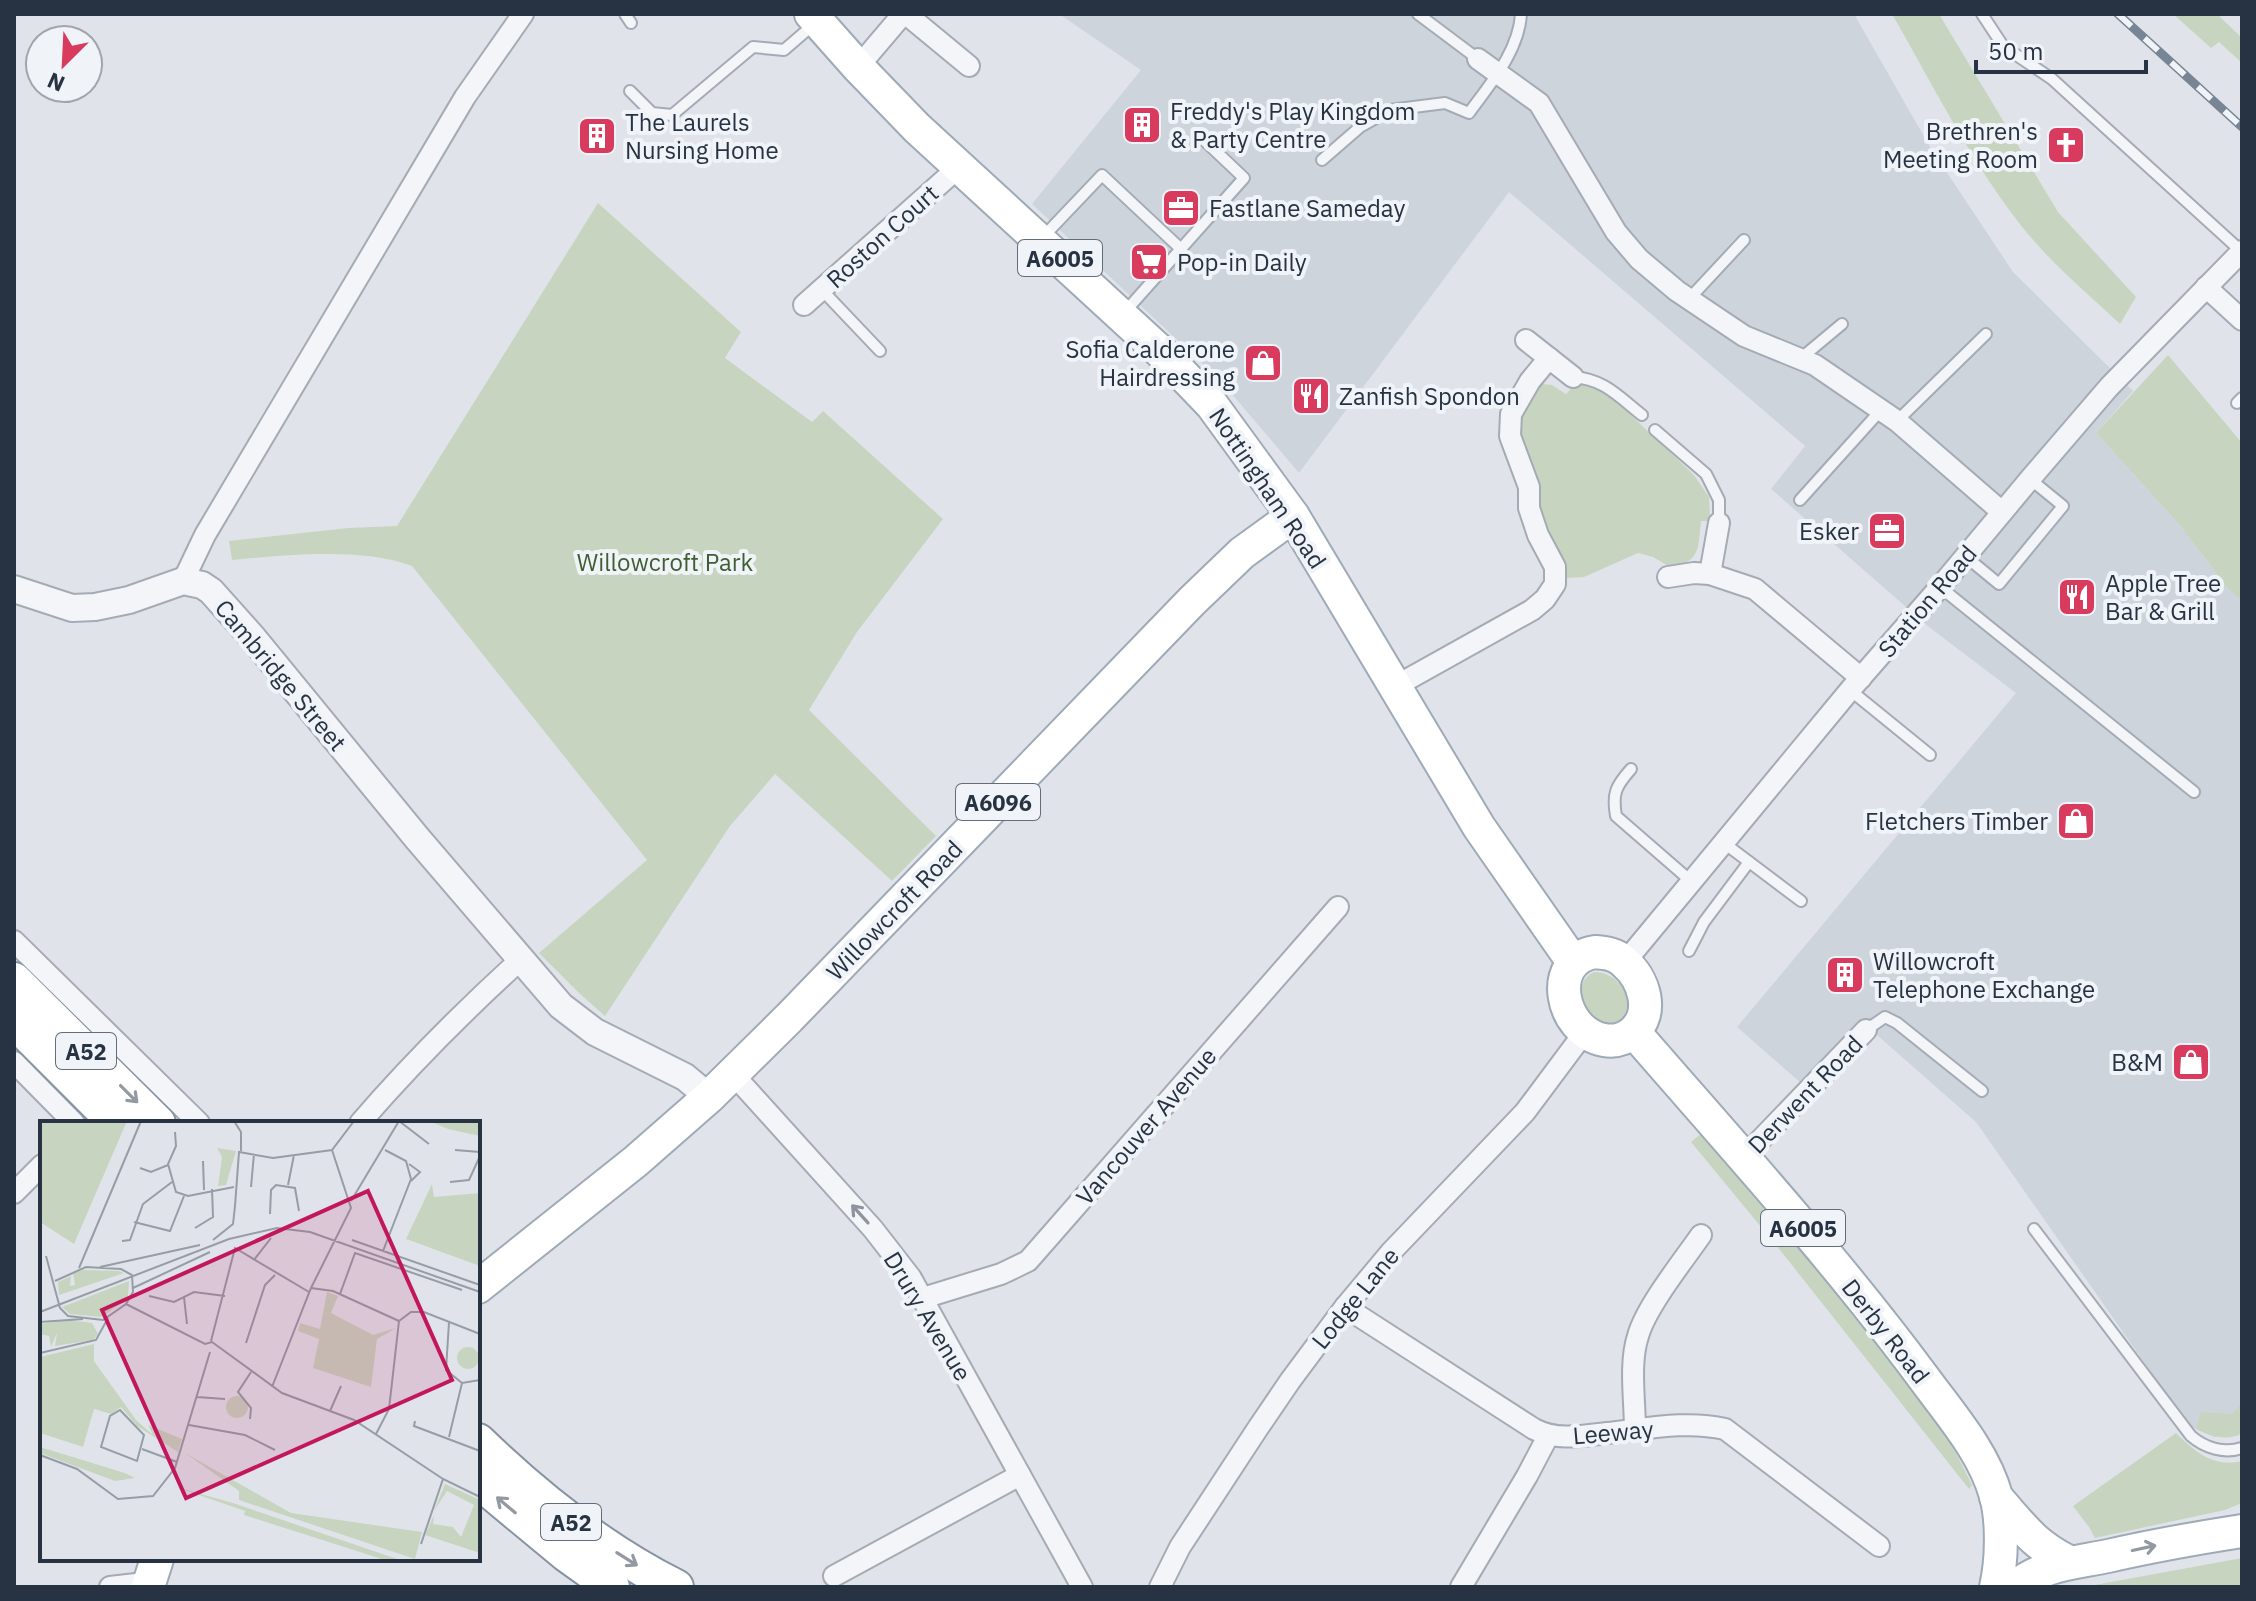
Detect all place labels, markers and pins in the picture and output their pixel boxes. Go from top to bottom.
place label: Freddy's Play Kingdom & Party Centre [1170,95,1415,155]
building icon: Freddy's Play Kingdom & Party Centre [1121,104,1163,146]
place label: The Laurels Nursing Home [625,106,779,166]
building icon: The Laurels Nursing Home [576,115,618,157]
place label: Brethren's Meeting Room [1883,115,2038,175]
church icon: Brethren's Meeting Room [2045,124,2087,166]
office icon: Fastlane Sameday [1160,187,1202,229]
place label: Fastlane Sameday [1209,192,1406,224]
supermarket icon: Pop-in Daily [1128,241,1170,283]
place label: Pop-in Daily [1177,246,1307,278]
place label: Sofia Calderone Hairdressing [1065,333,1235,393]
shop icon: Sofia Calderone Hairdressing [1242,342,1284,384]
restaurant icon: Zanfish Spondon [1290,375,1332,417]
place label: Zanfish Spondon [1339,380,1520,412]
office icon: Esker [1866,510,1908,552]
place label: Esker [1799,515,1859,547]
place label: Apple Tree Bar & Grill [2105,567,2221,627]
restaurant icon: Apple Tree Bar & Grill [2056,576,2098,618]
shop icon: Fletchers Timber [2055,800,2097,842]
place label: Fletchers Timber [1865,805,2048,837]
place label: Willowcroft Telephone Exchange [1873,945,2095,1005]
building icon: Willowcroft Telephone Exchange [1824,954,1866,996]
shop icon: B&M [2170,1041,2212,1083]
place label: B&M [2111,1046,2163,1078]

